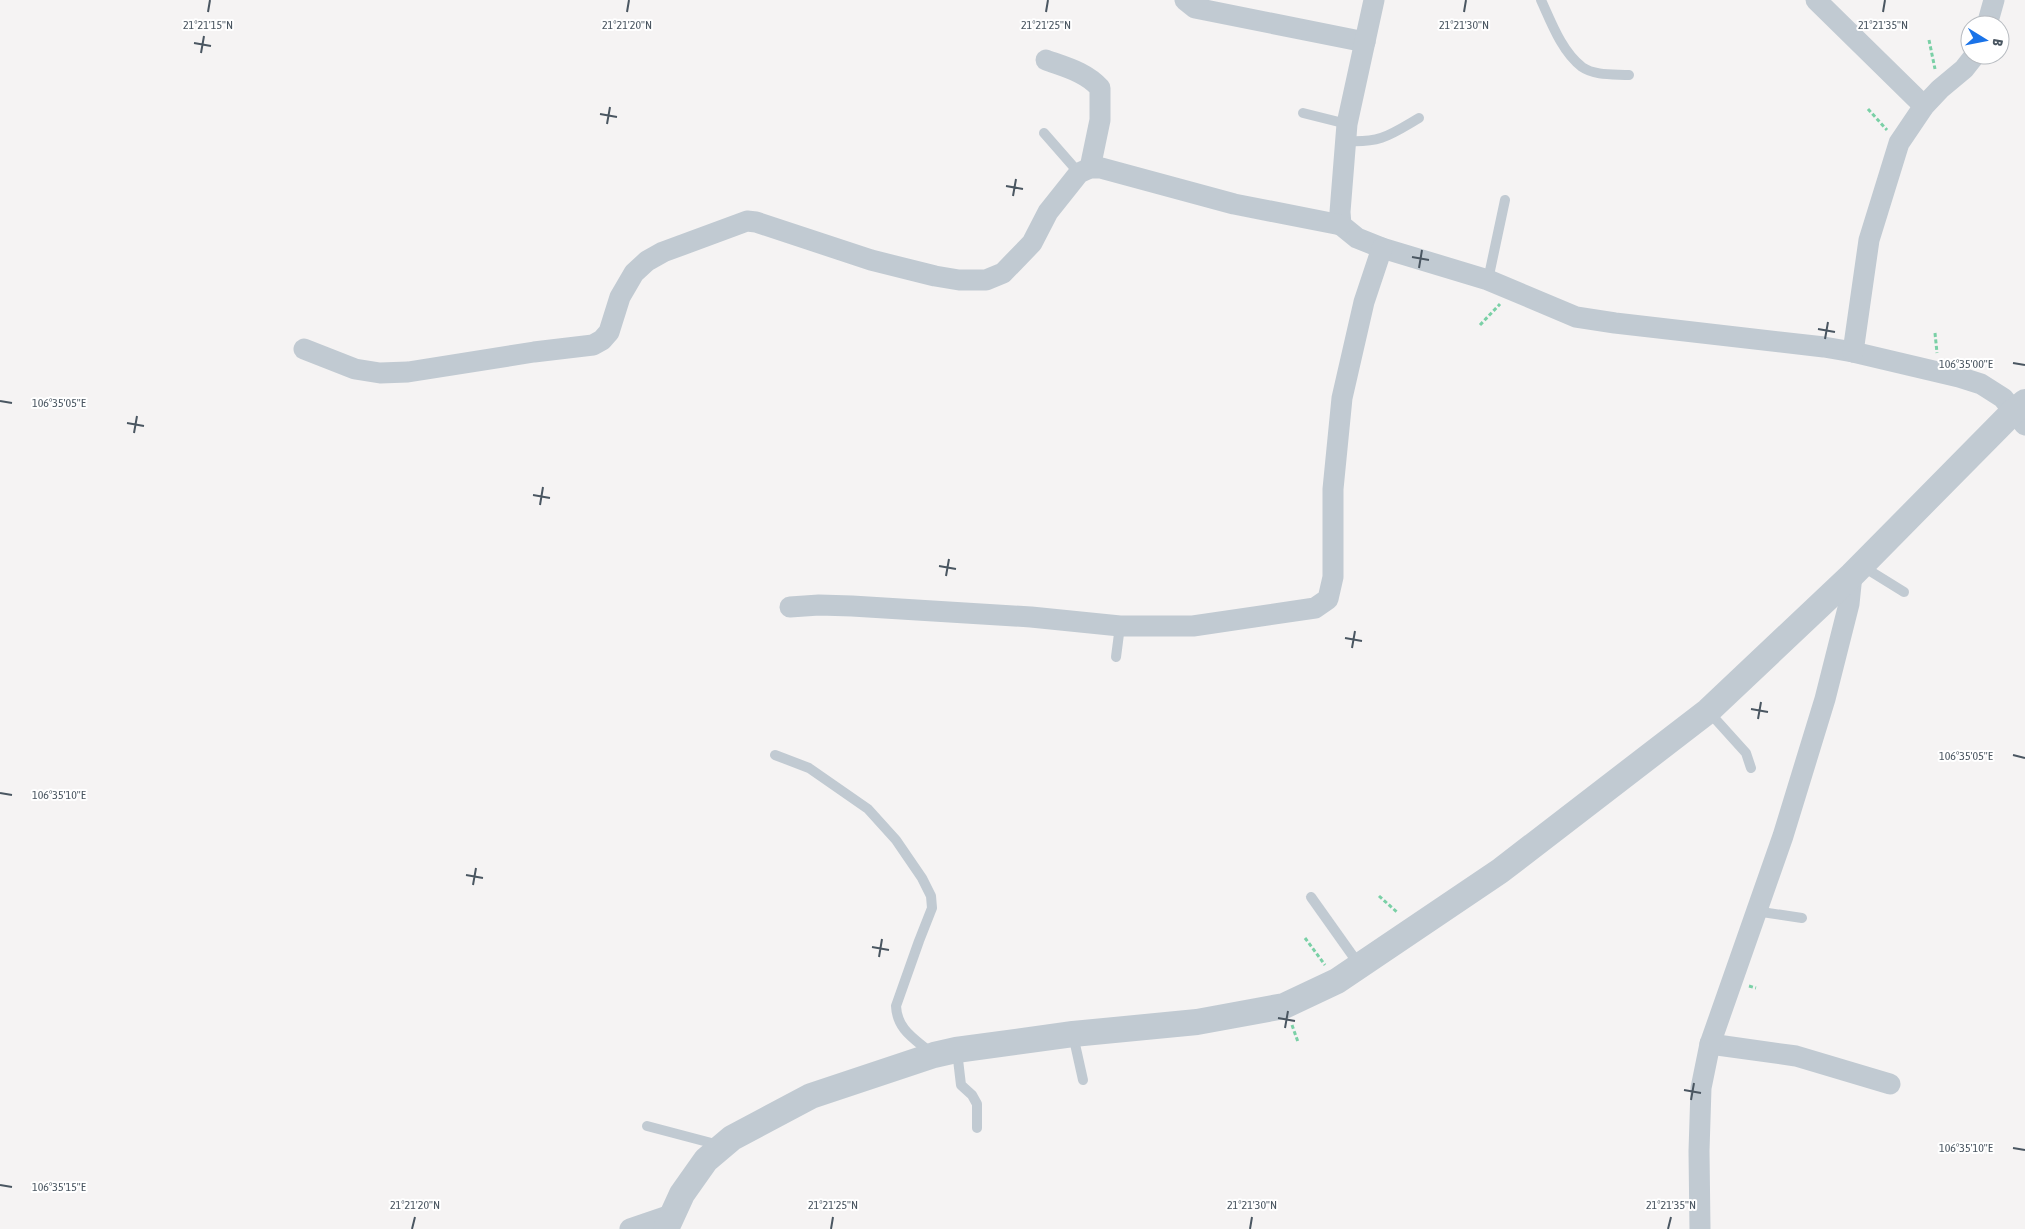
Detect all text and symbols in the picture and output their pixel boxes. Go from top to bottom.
north arrow [1960,15,2010,65]
text: 21°21'15"N [183,18,233,32]
text: 21°21'20"N [602,18,652,32]
text: 21°21'25"N [1021,18,1071,32]
text: 21°21'30"N [1439,18,1489,32]
text: 21°21'35"N [1858,18,1908,32]
text: B [1989,38,2006,47]
text: 106°35'00"E [1939,357,1993,371]
text: 106°35'05"E [32,396,86,410]
text: 106°35'05"E [1939,749,1993,763]
text: 106°35'10"E [32,788,86,802]
text: 106°35'10"E [1939,1141,1993,1155]
text: 106°35'15"E [32,1180,86,1194]
text: 21°21'20"N [390,1198,440,1212]
text: 21°21'25"N [808,1198,858,1212]
text: 21°21'30"N [1227,1198,1277,1212]
text: 21°21'35"N [1646,1198,1696,1212]

